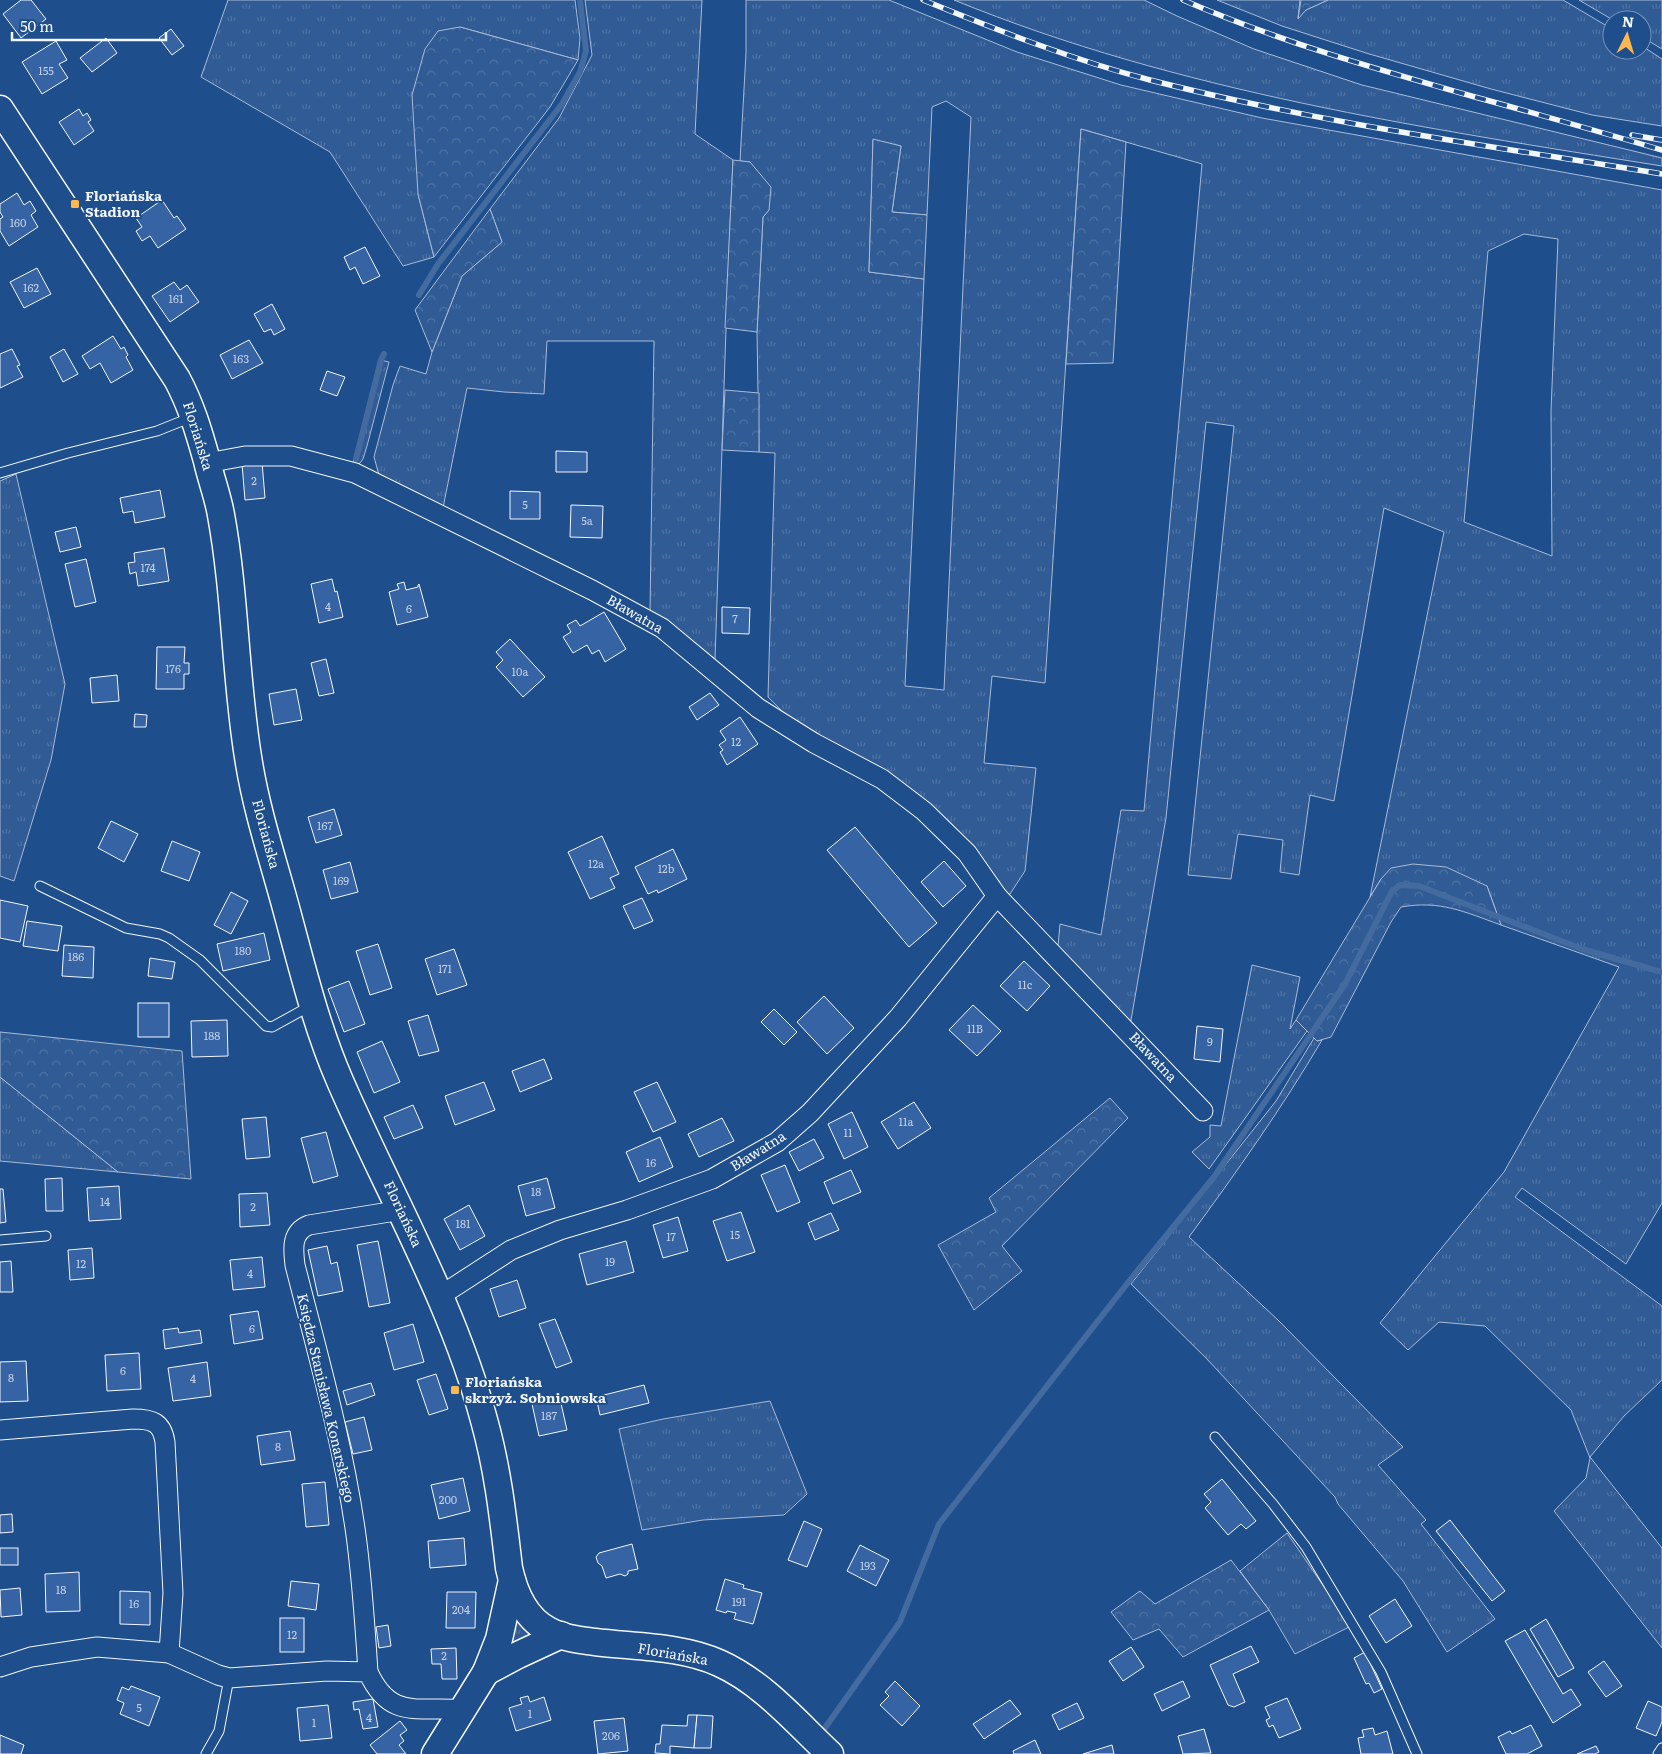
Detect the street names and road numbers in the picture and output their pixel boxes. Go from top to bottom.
street label: Floriańska [179,399,219,473]
street label: Bławatna [604,589,668,638]
street label: Floriańska [248,797,286,871]
street label: Bławatna [1125,1027,1183,1086]
street label: Bławatna [726,1125,790,1175]
street label: Floriańska [380,1177,428,1250]
street label: Księdza Stanisława Konarskiego [293,1291,361,1504]
street label: Floriańska [636,1637,710,1669]

